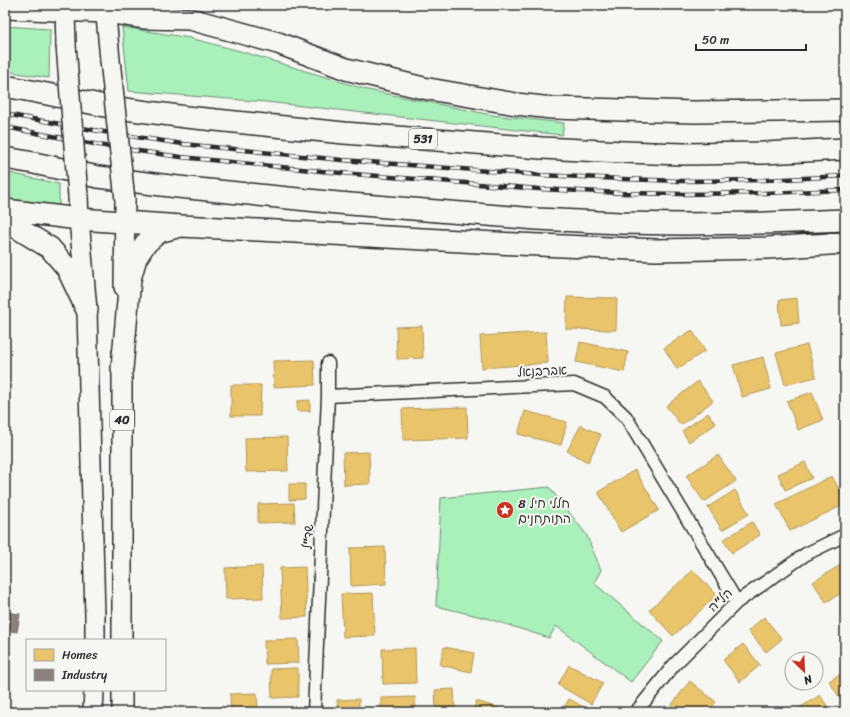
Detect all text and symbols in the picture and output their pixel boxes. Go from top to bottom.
scale bar [696,26,806,52]
text: 50 m [702,29,729,51]
road number: 531 [409,129,437,149]
street label: אברבנאל [517,358,568,384]
road number: 40 [110,410,134,430]
place label: 8 חללי חיל התותחנים [518,492,571,530]
place icon: 8 חללי חיל התותחנים [495,500,515,520]
street label: שד"ל [296,523,320,550]
street label: הל"ה [702,582,738,618]
legend [26,639,166,691]
text: Homes [62,644,98,666]
north arrow [784,651,824,691]
text: Industry [61,664,108,686]
text: N [800,669,816,690]

